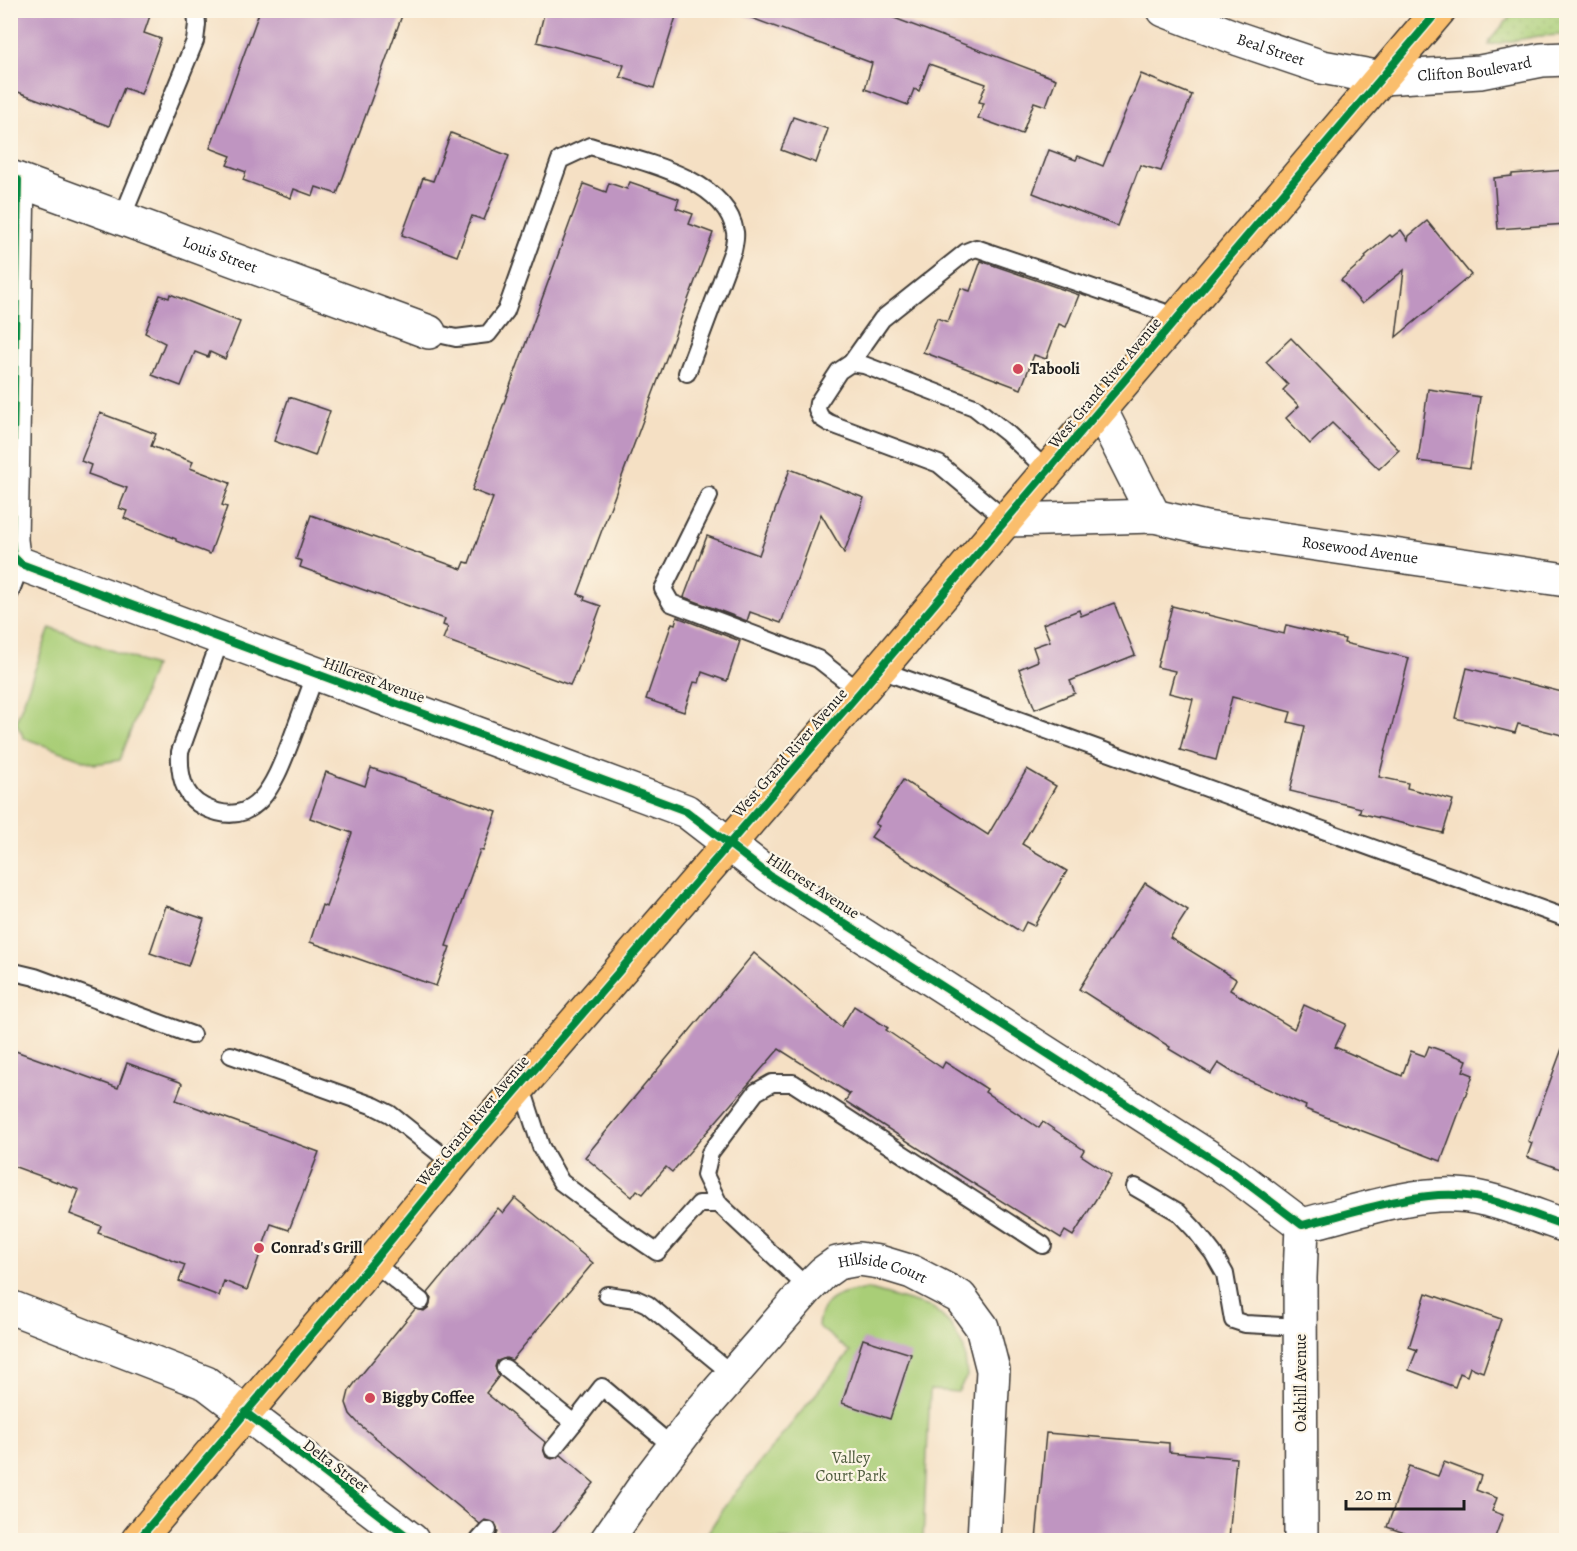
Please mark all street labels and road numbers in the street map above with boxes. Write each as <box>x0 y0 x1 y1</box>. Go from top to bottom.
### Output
street label: Beal Street <box>1234 28 1308 71</box>
street label: Clifton Boulevard <box>1417 51 1534 87</box>
street label: Louis Street <box>180 231 261 279</box>
street label: West Grand River Avenue <box>1043 313 1167 454</box>
street label: Rosewood Avenue <box>1300 531 1420 570</box>
street label: Hillcrest Avenue <box>320 651 428 709</box>
street label: West Grand River Avenue <box>727 683 852 823</box>
street label: Hillcrest Avenue <box>762 848 864 924</box>
street label: West Grand River Avenue <box>411 1051 535 1192</box>
street label: Hillside Court <box>836 1248 931 1289</box>
street label: Oakhill Avenue <box>1290 1334 1312 1432</box>
street label: Delta Street <box>298 1434 374 1498</box>

